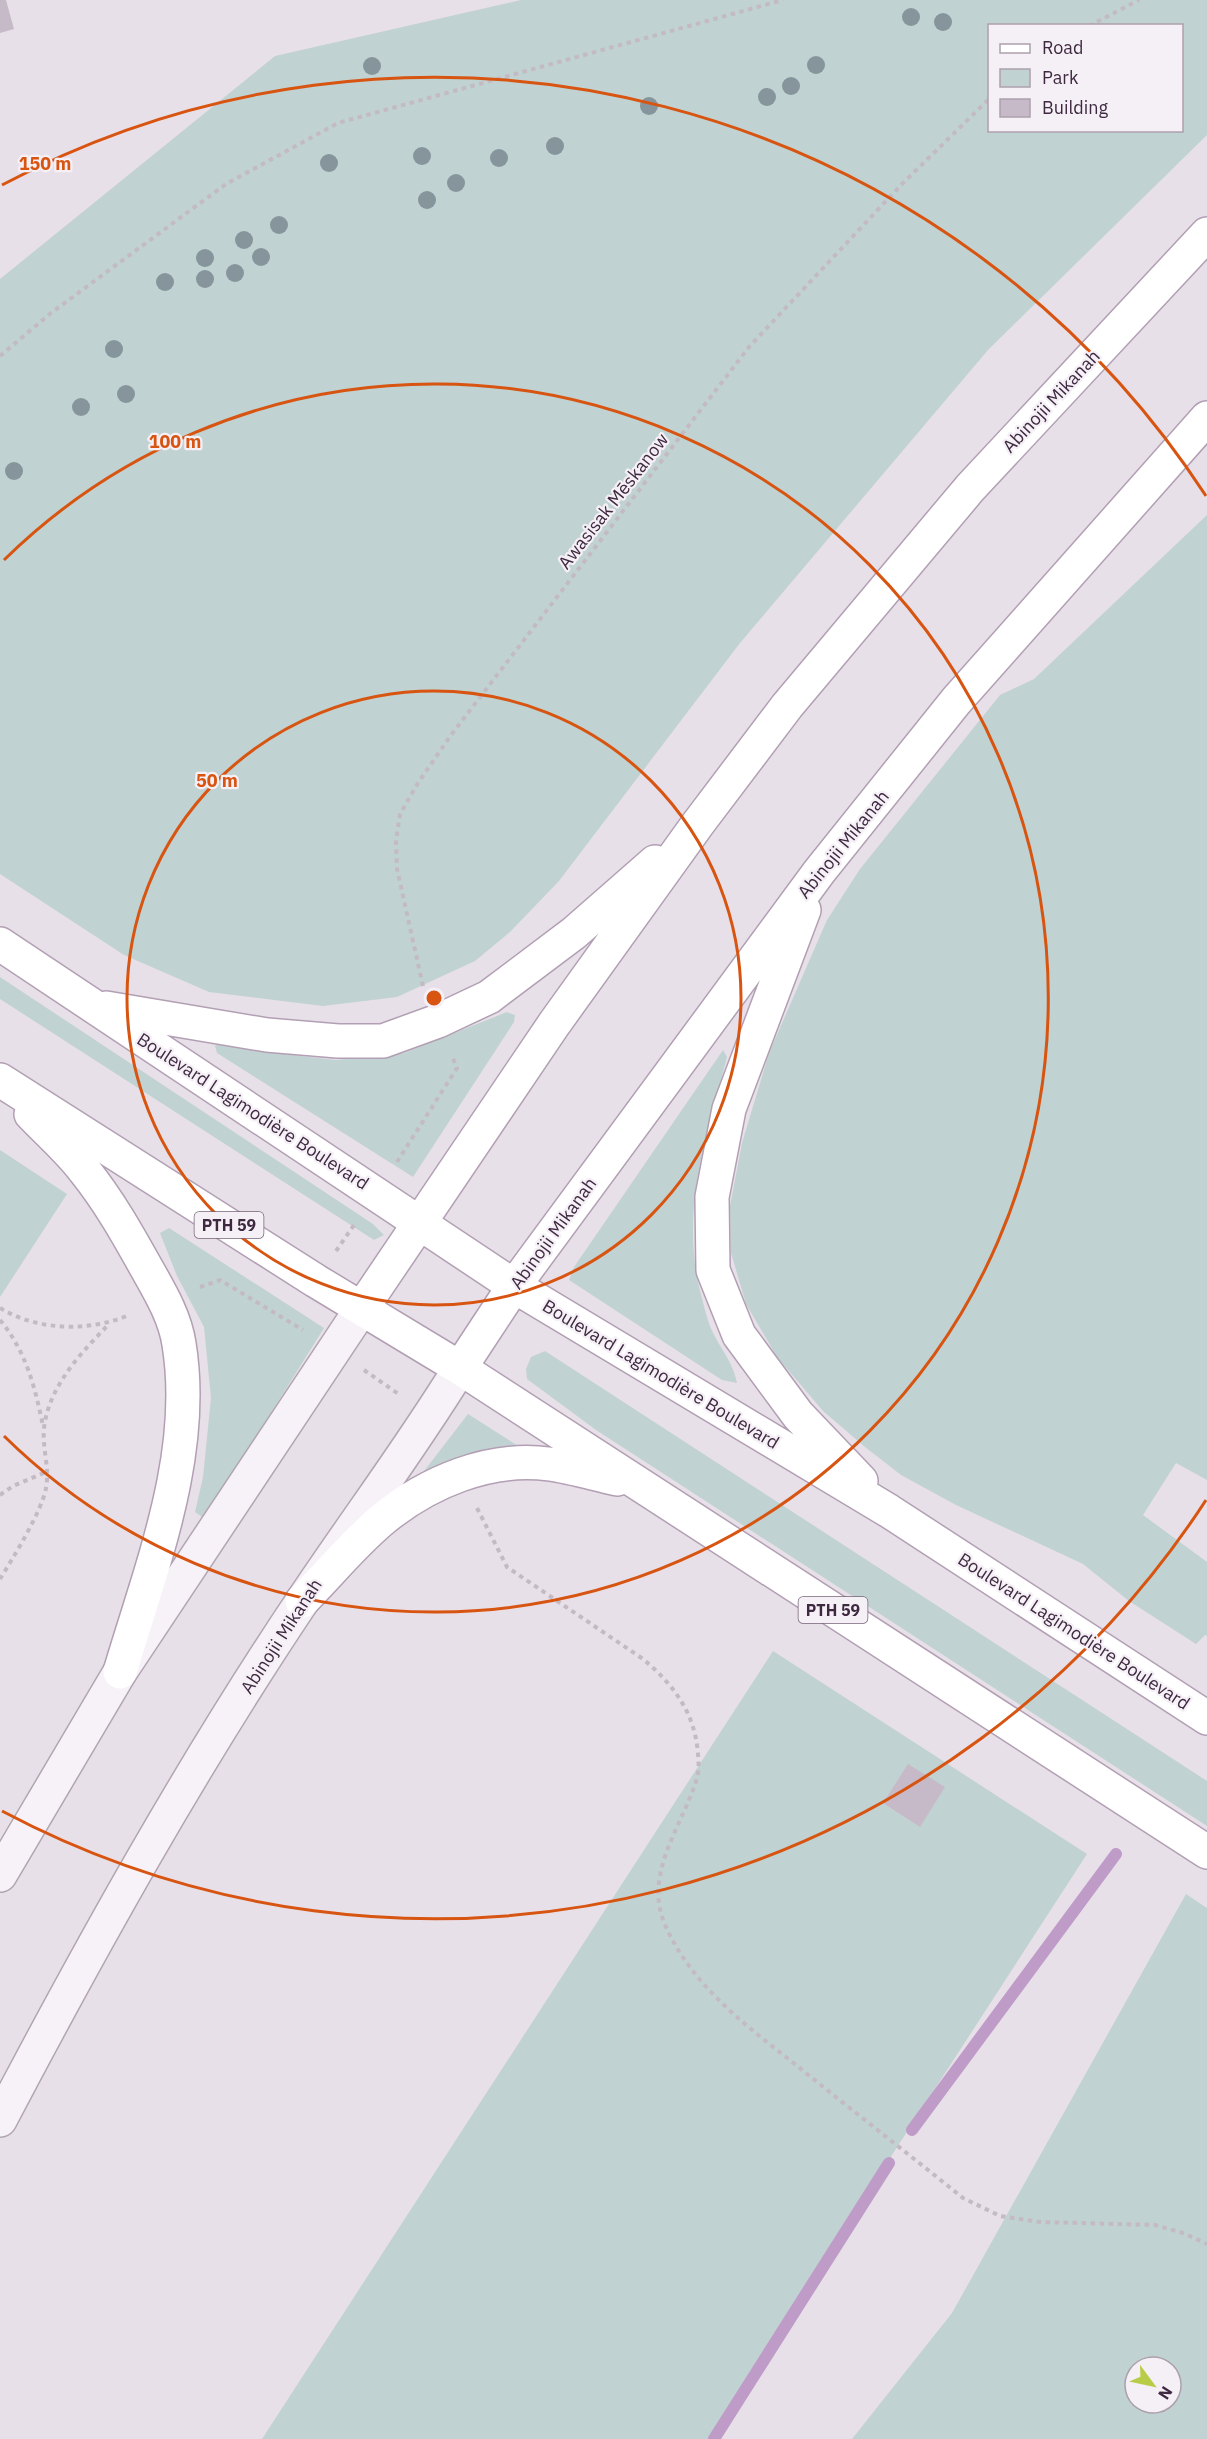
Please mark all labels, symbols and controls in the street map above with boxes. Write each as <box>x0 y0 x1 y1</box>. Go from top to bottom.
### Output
legend <box>988 24 1183 132</box>
text: Road <box>1042 36 1083 59</box>
text: Park <box>1042 66 1079 89</box>
text: Building <box>1042 96 1109 119</box>
text: 150 m <box>19 152 71 175</box>
street label: Abinojii Mikanah <box>997 345 1105 457</box>
street label: Awasisak Mēskanow <box>553 428 673 574</box>
text: 100 m <box>149 430 201 453</box>
text: 50 m <box>196 769 238 792</box>
street label: Abinojii Mikanah <box>792 785 894 903</box>
centre of rings <box>424 988 444 1008</box>
street label: Boulevard Lagimodière Boulevard <box>133 1027 373 1195</box>
street label: Abinojii Mikanah <box>505 1173 601 1293</box>
road number: PTH 59 <box>194 1212 264 1238</box>
street label: Boulevard Lagimodière Boulevard <box>539 1294 783 1454</box>
street label: Boulevard Lagimodière Boulevard <box>954 1547 1194 1715</box>
street label: Abinojii Mikanah <box>235 1574 327 1698</box>
road number: PTH 59 <box>798 1597 868 1623</box>
north arrow <box>1123 2355 1183 2415</box>
text: N <box>1154 2383 1177 2403</box>

